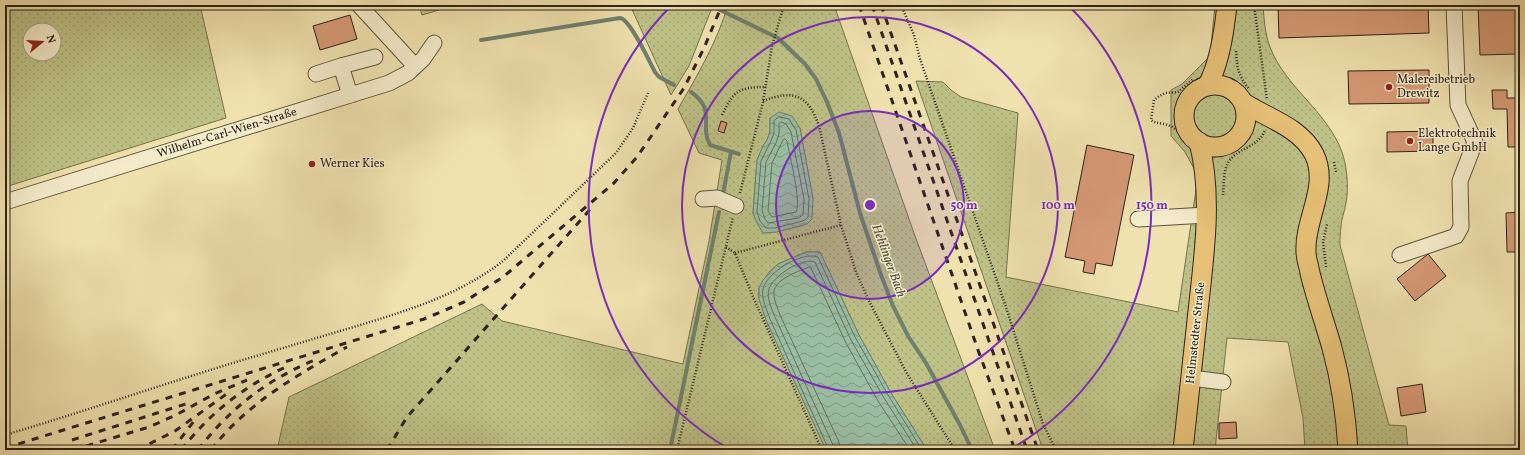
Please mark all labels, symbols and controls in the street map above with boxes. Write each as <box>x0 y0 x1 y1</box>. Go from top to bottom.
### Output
north arrow <box>22 22 62 62</box>
text: N <box>42 33 58 45</box>
place label: Malereibetrieb Drewitz <box>1397 72 1476 102</box>
marker: Malereibetrieb Drewitz <box>1384 82 1394 92</box>
street label: Wilhelm-Carl-Wien-Straße <box>155 104 299 162</box>
place label: Elektrotechnik Lange GmbH <box>1418 126 1496 156</box>
marker: Elektrotechnik Lange GmbH <box>1405 136 1415 146</box>
place label: Werner Kies <box>320 156 385 172</box>
marker: Werner Kies <box>307 159 317 169</box>
centre of rings <box>863 198 877 212</box>
text: 50 m <box>950 198 978 214</box>
text: 100 m <box>1041 198 1075 214</box>
text: 150 m <box>1136 198 1168 214</box>
water label: Hehlinger Bach <box>866 222 910 301</box>
street label: Helmstedter Straße <box>1183 281 1209 385</box>

